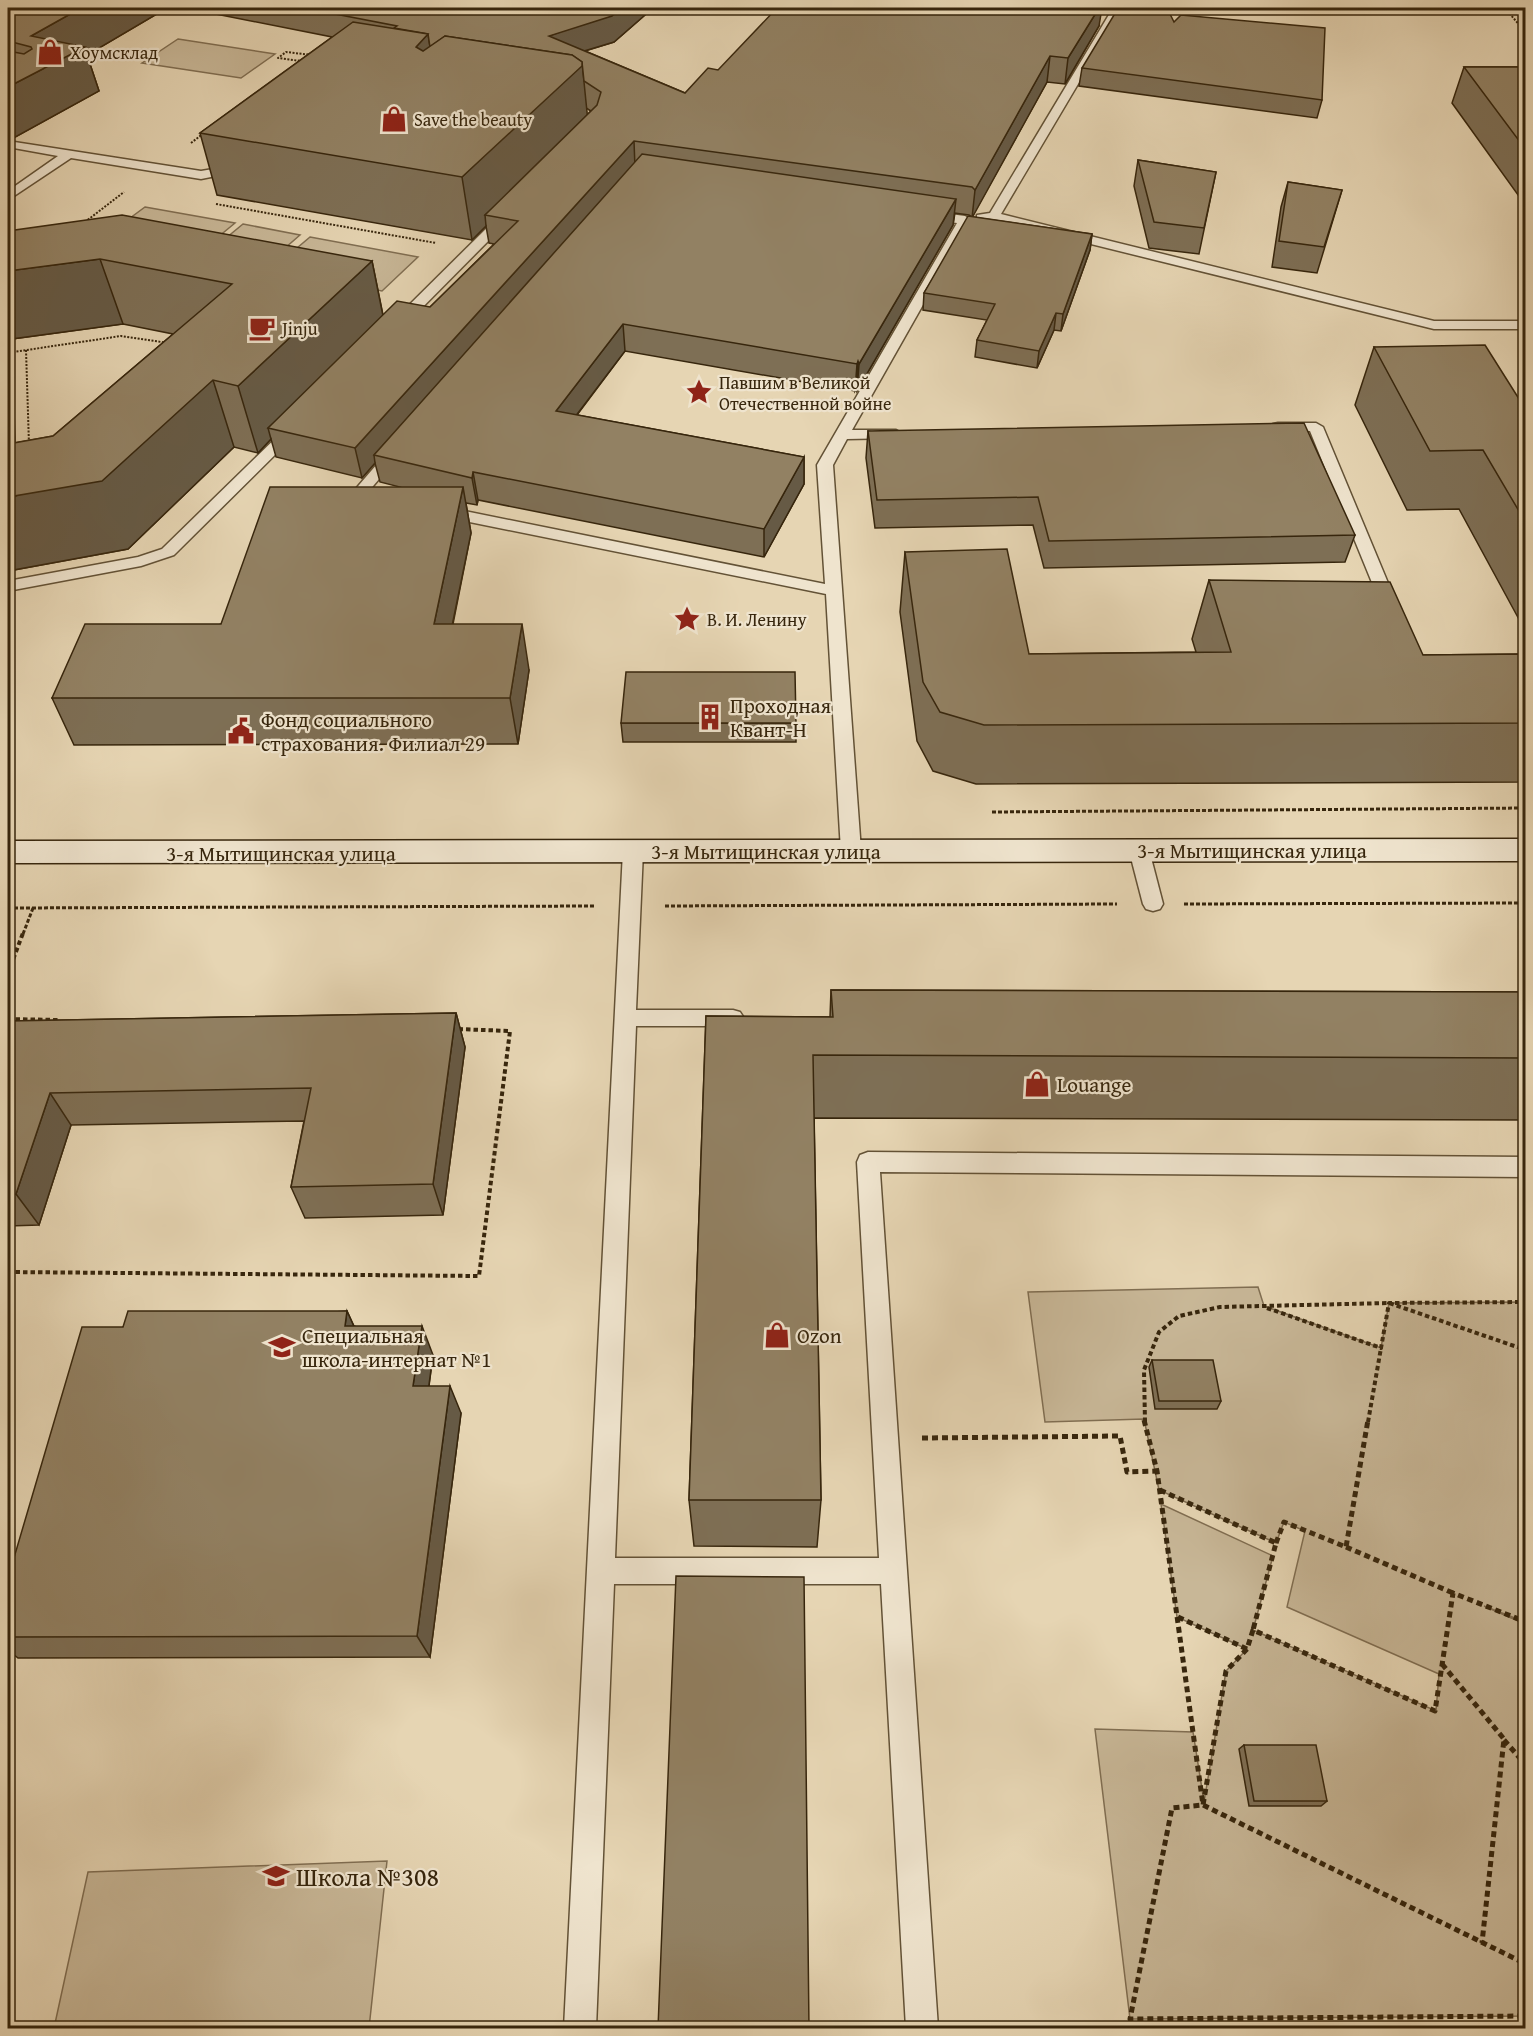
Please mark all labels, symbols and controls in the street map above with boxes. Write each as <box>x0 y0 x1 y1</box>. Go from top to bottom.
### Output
shop icon: Хоумсклад <box>35 37 65 67</box>
place label: Хоумсклад <box>70 39 158 66</box>
shop icon: Save the beauty <box>379 104 409 134</box>
place label: Save the beauty <box>414 106 532 133</box>
cafe icon: Jinju <box>247 313 277 343</box>
place label: Jinju <box>280 315 318 342</box>
place label: Павшим в Великой Отечественной войне <box>719 369 891 417</box>
place icon: Павшим в Великой Отечественной войне <box>684 377 714 407</box>
place icon: В. И. Ленину <box>672 604 702 634</box>
place label: В. И. Ленину <box>707 606 807 633</box>
place label: Проходная Квант-Н <box>730 690 832 745</box>
building icon: Проходная Квант-Н <box>695 702 725 732</box>
place label: Фонд социального страхования. Филиал 29 <box>261 704 485 759</box>
public building icon: Фонд социального страхования. Филиал 29 <box>226 716 256 746</box>
street label: 3-я Мытищинская улица <box>1137 835 1367 866</box>
street label: 3-я Мытищинская улица <box>651 836 881 867</box>
street label: 3-я Мытищинская улица <box>166 838 396 869</box>
shop icon: Louange <box>1022 1069 1052 1099</box>
place label: Louange <box>1057 1069 1131 1100</box>
place label: Специальная школа-интернат №1 <box>302 1320 491 1375</box>
shop icon: Ozon <box>762 1320 792 1350</box>
place label: Ozon <box>797 1320 842 1351</box>
school or university icon: Специальная школа-интернат №1 <box>267 1332 297 1362</box>
place label: Школа №308 <box>296 1857 439 1896</box>
school or university icon: Школа №308 <box>261 1861 291 1891</box>

